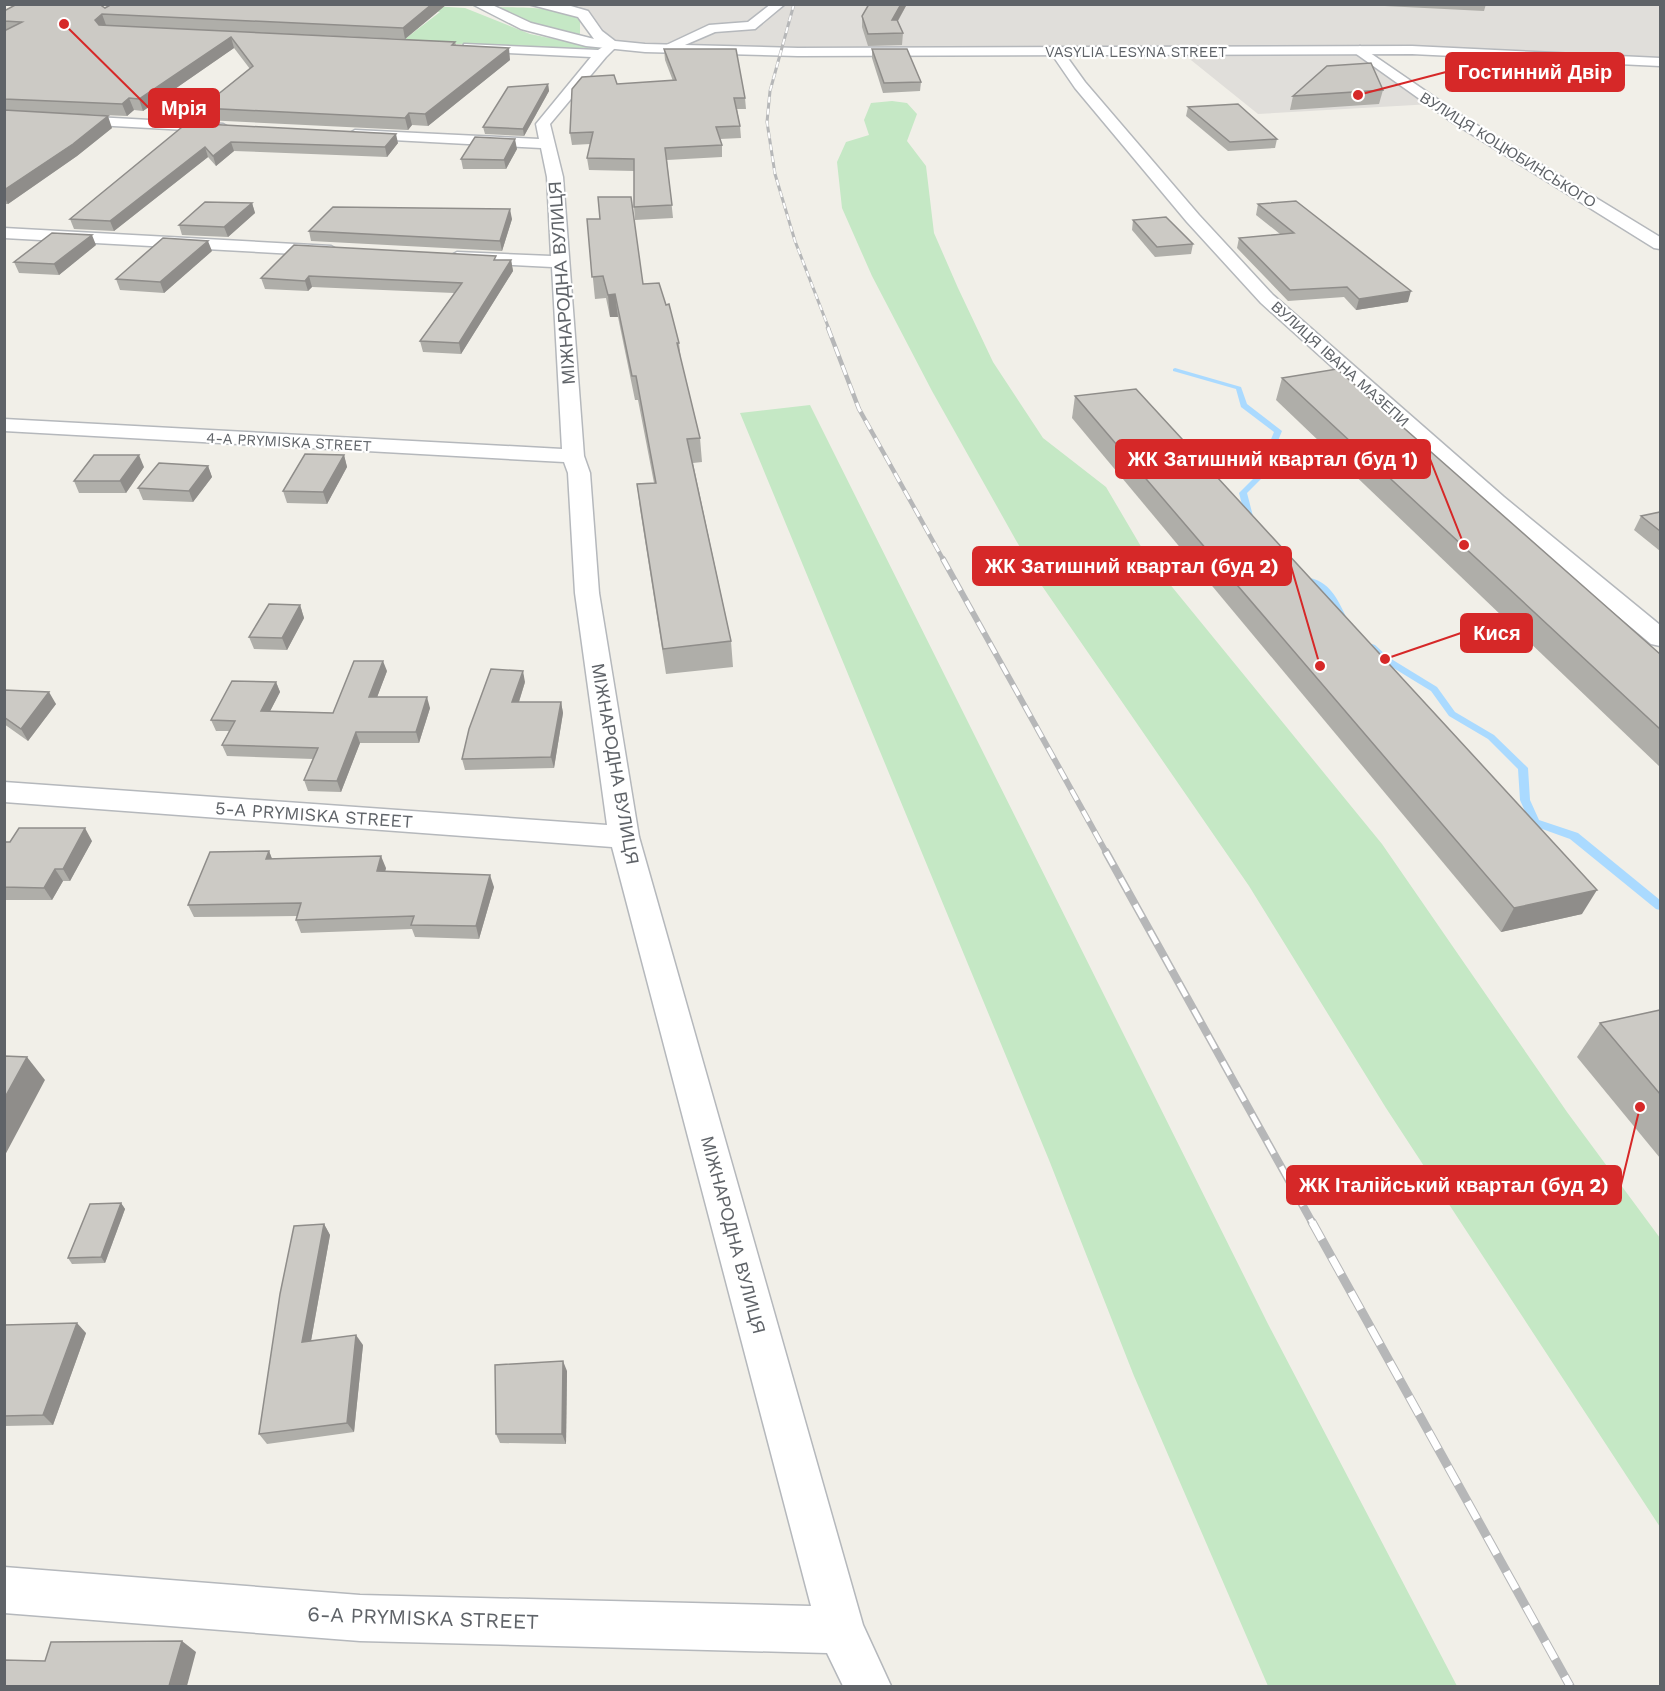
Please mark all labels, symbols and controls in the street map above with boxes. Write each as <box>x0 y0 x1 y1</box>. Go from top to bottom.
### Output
street label: VASYLIA LESYNA STREET <box>1045 43 1227 61</box>
callout: Гостинний Двір <box>1446 53 1624 91</box>
text: Гостинний Двір <box>1458 60 1612 84</box>
street label: ВУЛИЦЯ КОЦЮБИНСЬКОГО <box>1417 88 1599 212</box>
callout: Мрія <box>149 89 219 127</box>
text: Мрія <box>161 96 207 120</box>
street label: МІЖНАРОДНА ВУЛИЦЯ <box>544 181 579 385</box>
street label: ВУЛИЦЯ ІВАНА МАЗЕПИ <box>1268 297 1412 431</box>
street label: 4-A PRYMISKA STREET <box>206 429 372 455</box>
callout: ЖК Затишний квартал (буд 1) <box>1116 440 1430 478</box>
text: ЖК Затишний квартал (буд 1) <box>1127 447 1418 471</box>
callout: ЖК Затишний квартал (буд 2) <box>973 547 1291 585</box>
text: ЖК Затишний квартал (буд 2) <box>984 554 1279 578</box>
callout: Кися <box>1461 614 1532 652</box>
text: Кися <box>1473 621 1521 645</box>
street label: МІЖНАРОДНА ВУЛИЦЯ <box>587 662 644 866</box>
street label: 5-A PRYMISKA STREET <box>214 797 414 832</box>
street label: МІЖНАРОДНА ВУЛИЦЯ <box>697 1134 770 1336</box>
callout: ЖК Італійський квартал (буд 2) <box>1287 1166 1621 1204</box>
text: ЖК Італійський квартал (буд 2) <box>1298 1173 1609 1197</box>
street label: 6-A PRYMISKA STREET <box>307 1601 540 1634</box>

